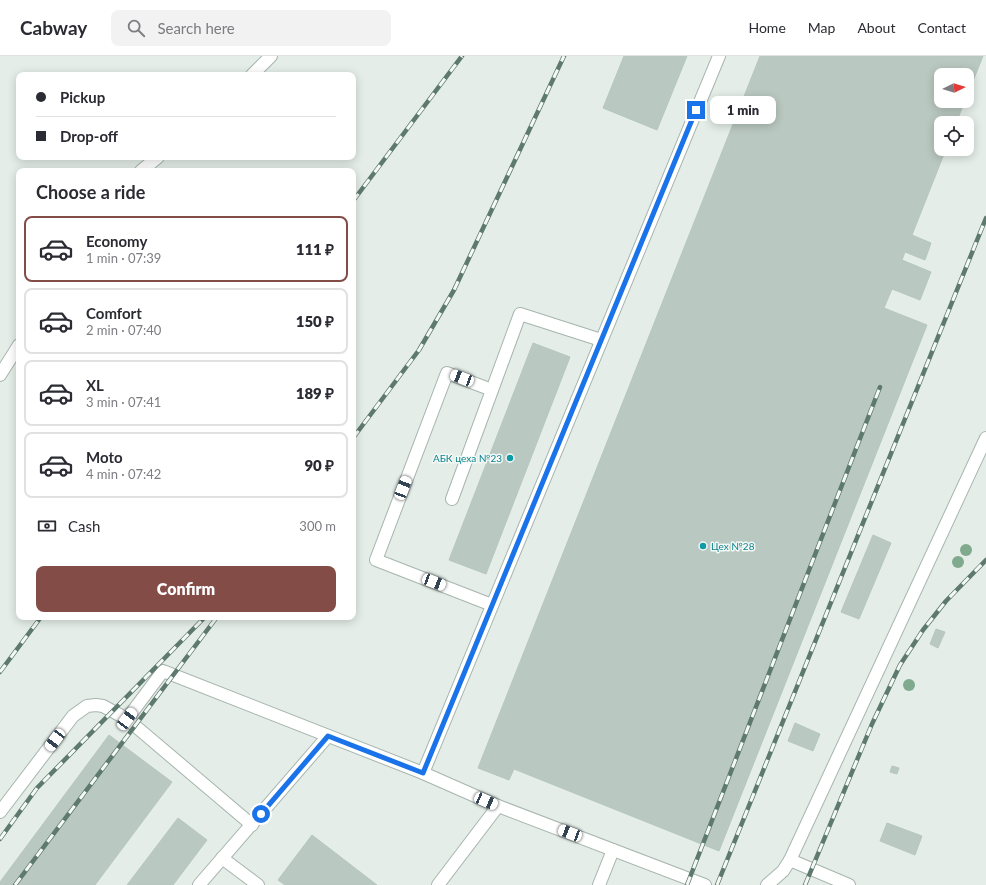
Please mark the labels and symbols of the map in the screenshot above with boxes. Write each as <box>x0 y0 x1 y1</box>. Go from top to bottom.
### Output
north arrow <box>934 68 974 108</box>
callout: 1 min <box>710 96 776 124</box>
route end <box>687 101 705 119</box>
car <box>449 368 475 388</box>
place label: АБК цеха №23 <box>433 452 502 464</box>
marker: АБК цеха №23 <box>505 453 515 463</box>
car <box>393 475 413 501</box>
place label: Цех №28 <box>711 540 755 552</box>
marker: Цех №28 <box>698 541 708 551</box>
car <box>421 572 447 592</box>
car <box>115 706 139 732</box>
car <box>43 727 67 753</box>
car <box>473 791 499 811</box>
route start <box>252 805 270 823</box>
car <box>557 823 583 843</box>

